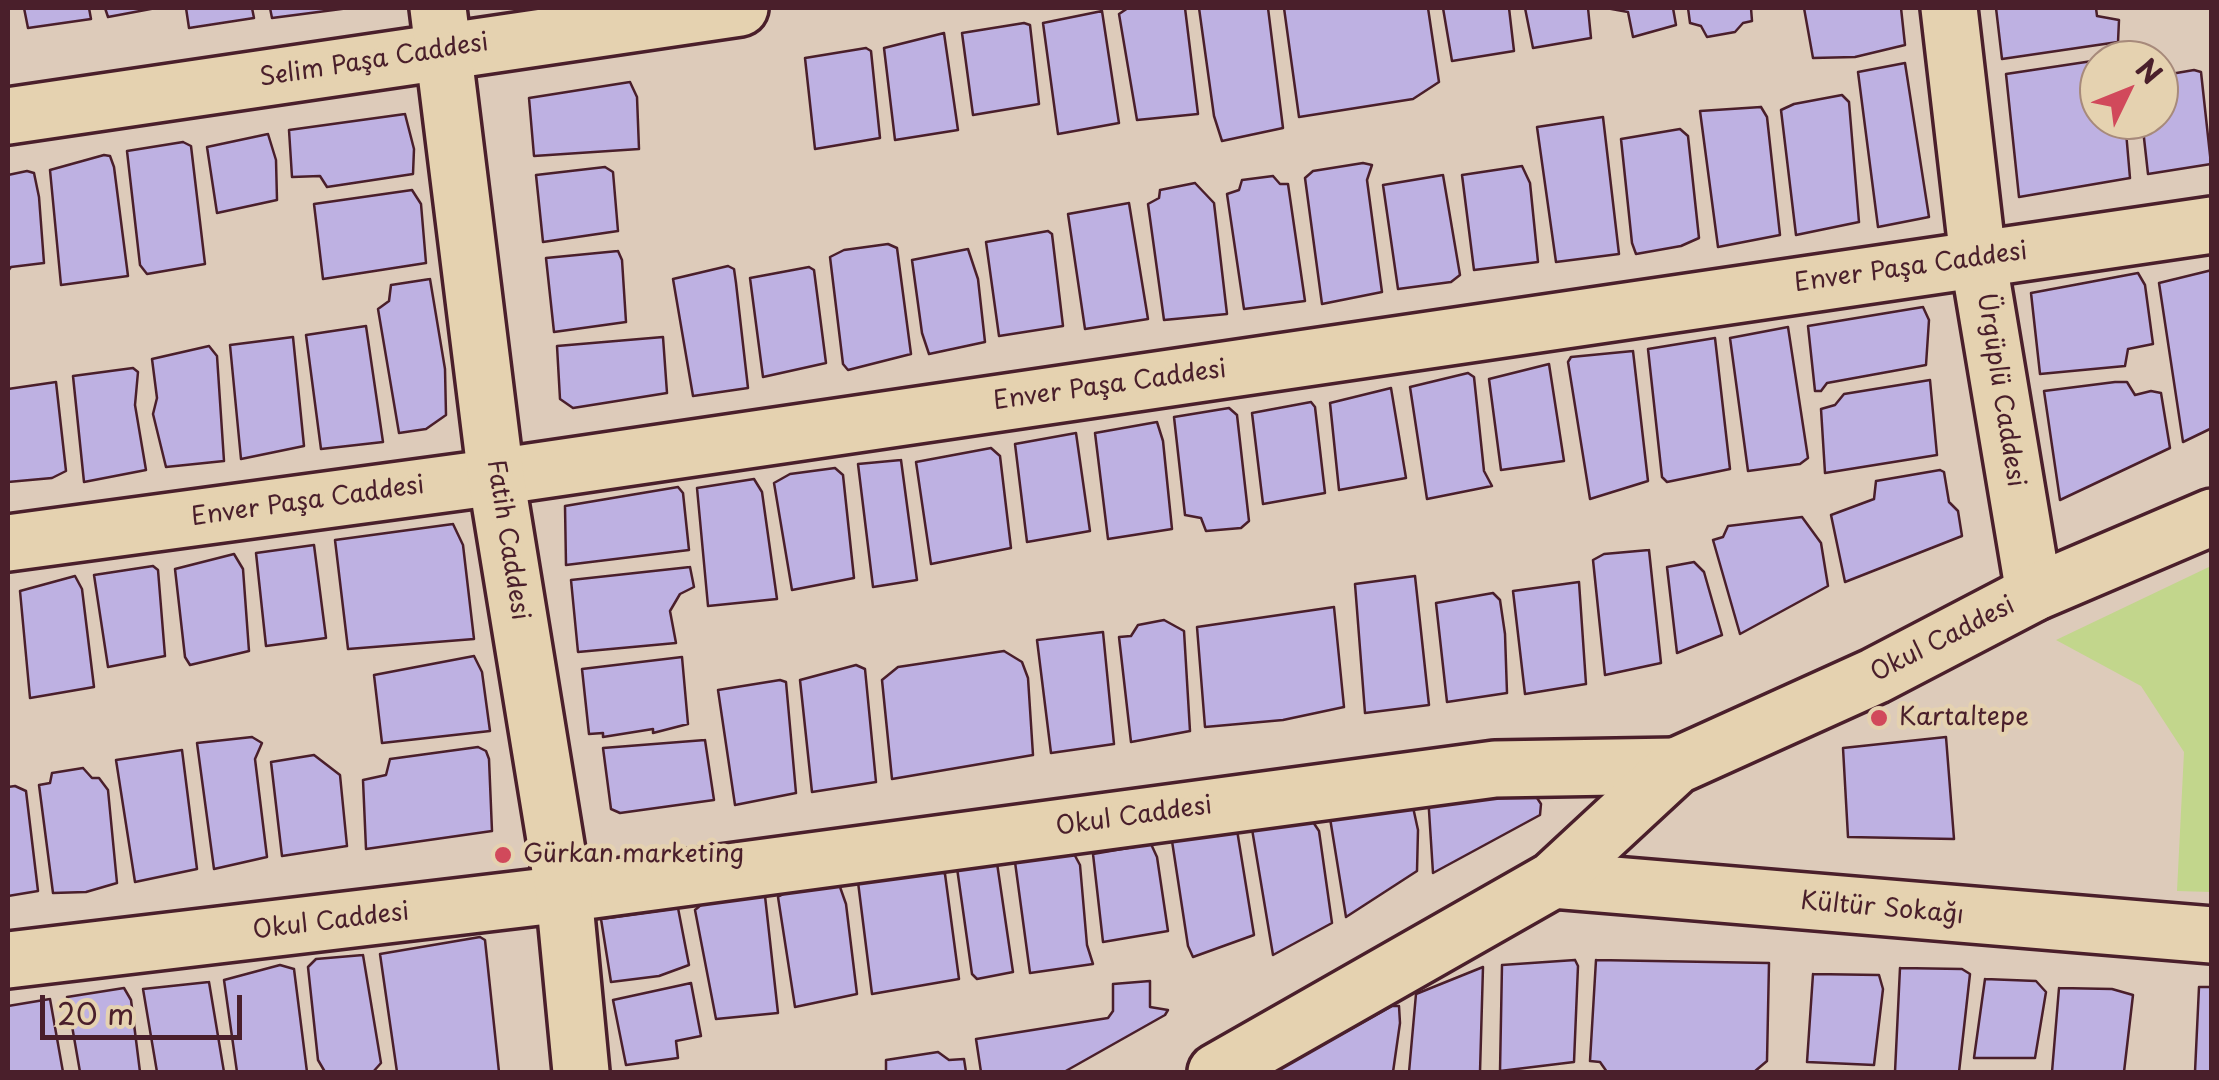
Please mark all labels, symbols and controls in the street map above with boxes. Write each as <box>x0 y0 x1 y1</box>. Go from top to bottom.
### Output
street label: Selim Paşa Caddesi <box>257 28 491 94</box>
north arrow <box>2079 40 2179 140</box>
text: N <box>2127 48 2173 93</box>
street label: Enver Paşa Caddesi <box>1793 237 2029 299</box>
street label: Ürgüplü Caddesi <box>1970 291 2030 489</box>
street label: Enver Paşa Caddesi <box>992 355 1228 417</box>
street label: Fatih Caddesi <box>480 458 534 622</box>
street label: Enver Paşa Caddesi <box>190 471 426 533</box>
street label: Okul Caddesi <box>1866 591 2020 689</box>
place label: Kartaltepe <box>1899 703 2029 733</box>
marker: Kartaltepe <box>1868 707 1890 729</box>
street label: Okul Caddesi <box>1054 791 1214 843</box>
place label: Gürkan marketing <box>523 840 744 870</box>
marker: Gürkan marketing <box>492 844 514 866</box>
street label: Kültür Sokağı <box>1799 887 1965 931</box>
street label: Okul Caddesi <box>251 898 411 946</box>
scale bar <box>45 975 248 1037</box>
text: 20 m <box>57 990 134 1035</box>

